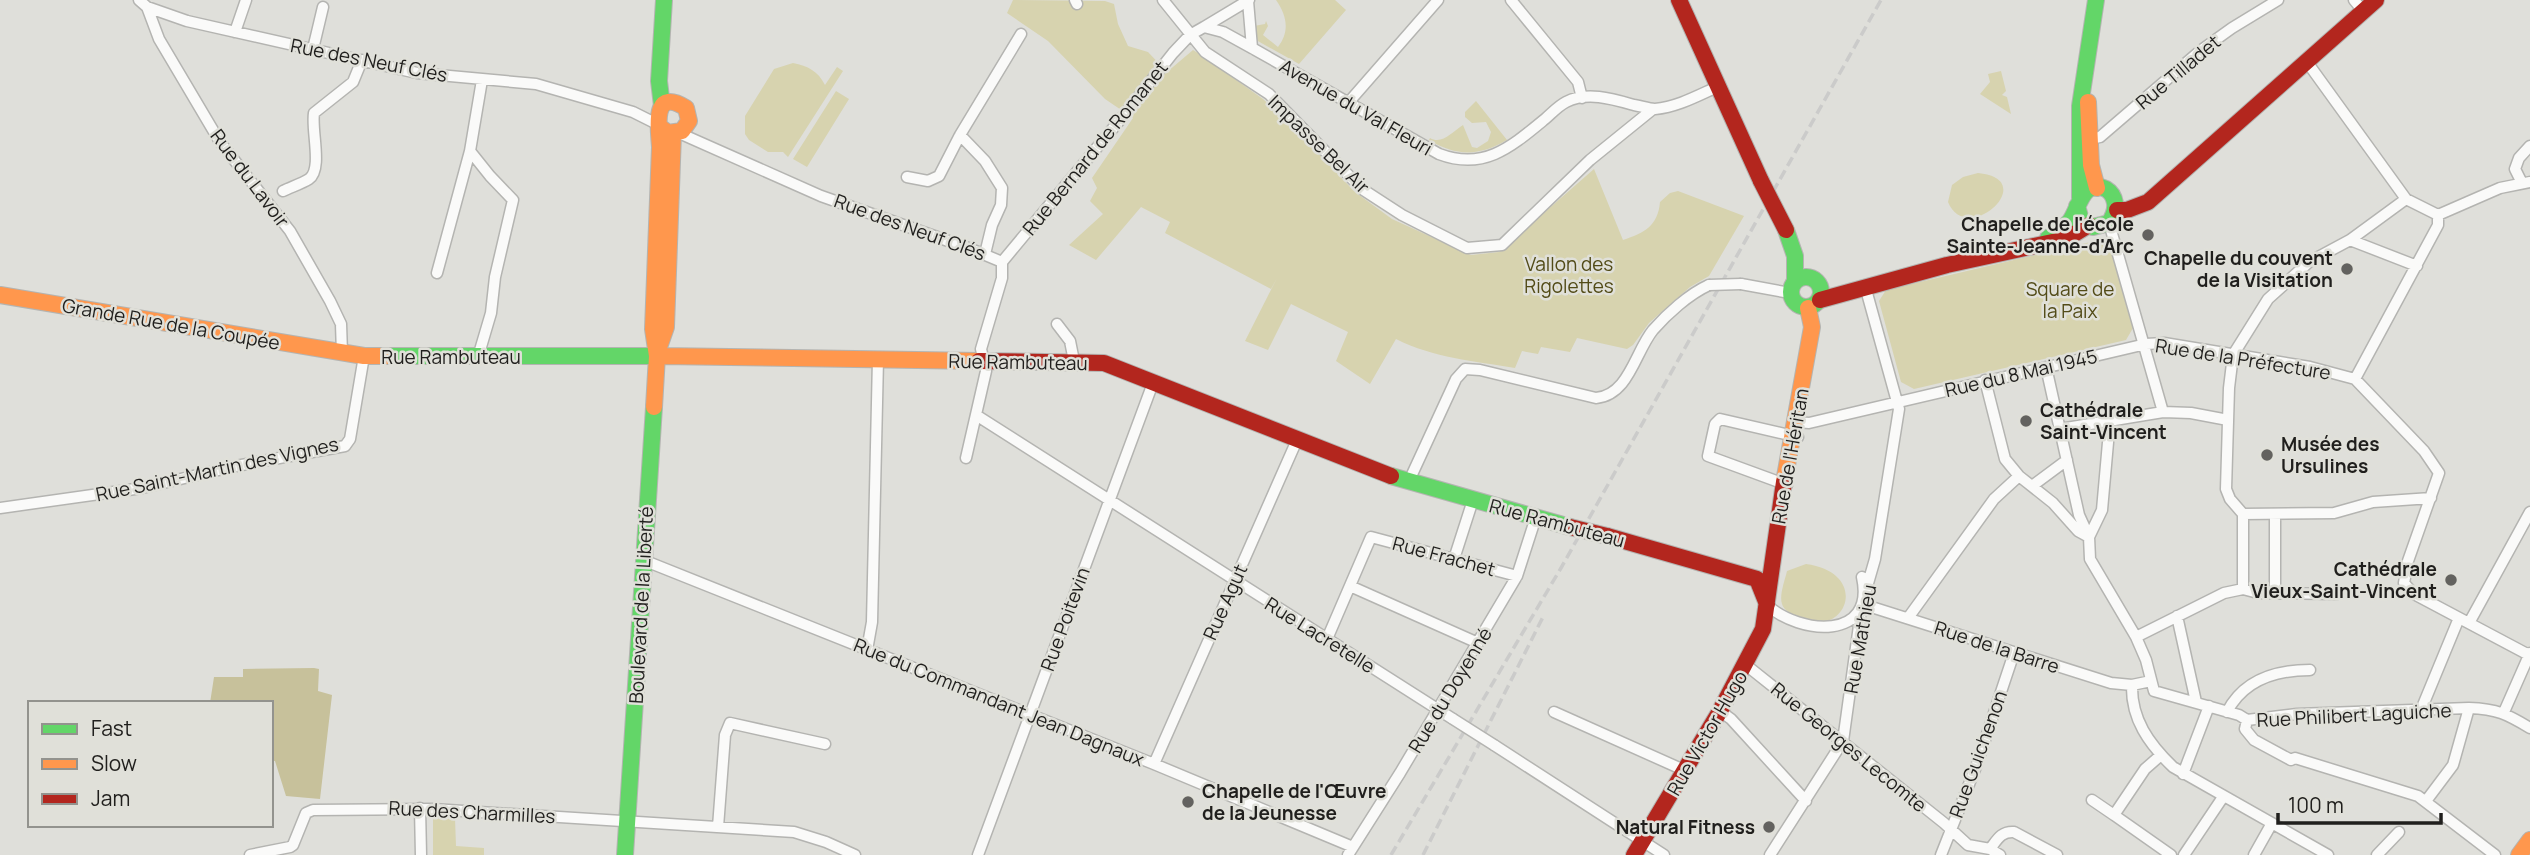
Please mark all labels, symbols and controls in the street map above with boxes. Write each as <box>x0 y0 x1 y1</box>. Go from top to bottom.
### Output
street label: Rue Tilladet <box>2130 29 2226 115</box>
street label: Rue des Neuf Clés <box>288 32 450 88</box>
street label: Avenue du Val Fleuri <box>1275 53 1437 161</box>
street label: Rue Bernard de Romanet <box>1017 55 1173 241</box>
street label: Impasse Bel Air <box>1263 89 1375 199</box>
street label: Rue du Lavoir <box>205 124 295 232</box>
street label: Rue des Neuf Clés <box>831 188 989 266</box>
place label: Chapelle de l'école Sainte-Jeanne-d'Arc <box>1947 211 2134 259</box>
marker: Chapelle de l'école Sainte-Jeanne-d'Arc <box>2140 227 2156 243</box>
place label: Chapelle du couvent de la Visitation <box>2144 245 2333 293</box>
park label: Vallon des Rigolettes <box>1524 251 1614 299</box>
marker: Chapelle du couvent de la Visitation <box>2339 261 2355 277</box>
park label: Square de la Paix <box>2026 276 2114 324</box>
street label: Grande Rue de la Coupée <box>60 292 282 356</box>
street label: Rue de la Préfecture <box>2153 332 2333 386</box>
street label: Rue du 8 Mai 1945 <box>1942 343 2100 403</box>
street label: Rue Rambuteau <box>381 344 521 370</box>
street label: Rue Rambuteau <box>948 348 1088 376</box>
street label: Rue de l'Héritan <box>1765 386 1815 526</box>
place label: Cathédrale Saint-Vincent <box>2040 397 2167 445</box>
marker: Cathédrale Saint-Vincent <box>2018 413 2034 429</box>
street label: Rue Saint-Martin des Vignes <box>93 431 341 507</box>
place label: Musée des Ursulines <box>2281 431 2380 479</box>
marker: Musée des Ursulines <box>2259 447 2275 463</box>
street label: Rue Rambuteau <box>1486 492 1628 554</box>
street label: Boulevard de la Liberté <box>623 506 659 704</box>
street label: Rue Frachet <box>1390 530 1498 582</box>
place label: Cathédrale Vieux-Saint-Vincent <box>2251 556 2437 604</box>
street label: Rue Agut <box>1197 560 1253 644</box>
street label: Rue Poitevin <box>1034 564 1096 674</box>
marker: Cathédrale Vieux-Saint-Vincent <box>2443 572 2459 588</box>
street label: Rue Mathieu <box>1838 582 1882 696</box>
street label: Rue Lacretelle <box>1260 591 1380 679</box>
street label: Rue de la Barre <box>1931 615 2063 679</box>
street label: Rue du Doyenné <box>1402 622 1498 758</box>
street label: Rue du Commandant Jean Dagnaux <box>850 632 1148 772</box>
street label: Rue Victor Hugo <box>1661 666 1753 800</box>
street label: Rue Georges Lecomte <box>1766 676 1932 818</box>
street label: Rue Guichenon <box>1943 687 2013 821</box>
street label: Rue Philibert Laguiche <box>2256 697 2452 733</box>
legend <box>28 701 273 827</box>
text: Fast <box>91 714 132 742</box>
text: Slow <box>91 749 137 777</box>
place label: Chapelle de l'Œuvre de la Jeunesse <box>1202 778 1387 826</box>
scale bar <box>2278 782 2441 826</box>
text: Jam <box>91 784 130 812</box>
text: 100 m <box>2288 791 2344 819</box>
marker: Chapelle de l'Œuvre de la Jeunesse <box>1180 794 1196 810</box>
street label: Rue des Charmilles <box>388 795 556 829</box>
place label: Natural Fitness <box>1616 814 1755 840</box>
marker: Natural Fitness <box>1761 819 1777 835</box>

